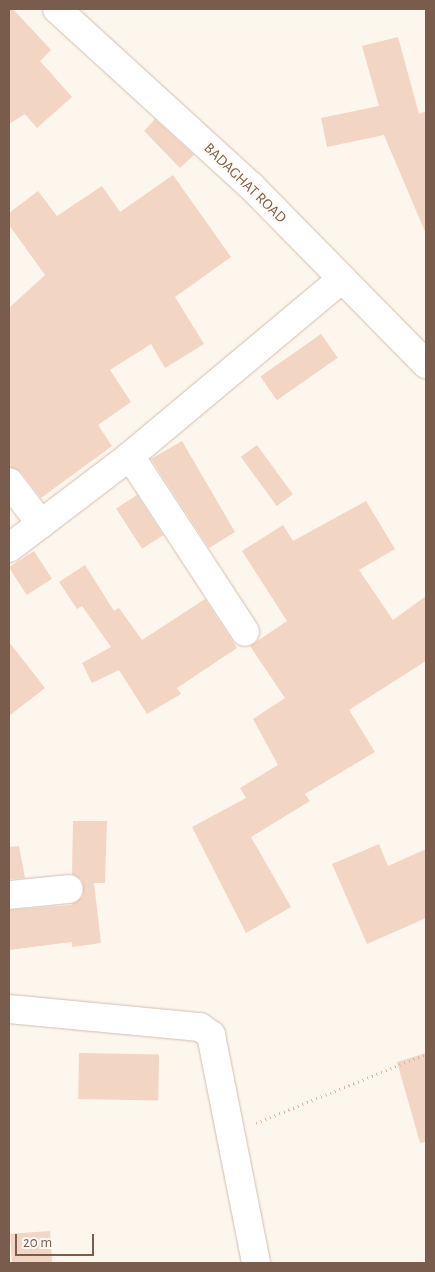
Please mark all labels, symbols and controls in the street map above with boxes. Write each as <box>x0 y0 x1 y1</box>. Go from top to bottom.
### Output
street label: BADAGHAT ROAD <box>200 139 290 227</box>
scale bar <box>18 1224 96 1256</box>
text: 20 m <box>23 1235 52 1250</box>

